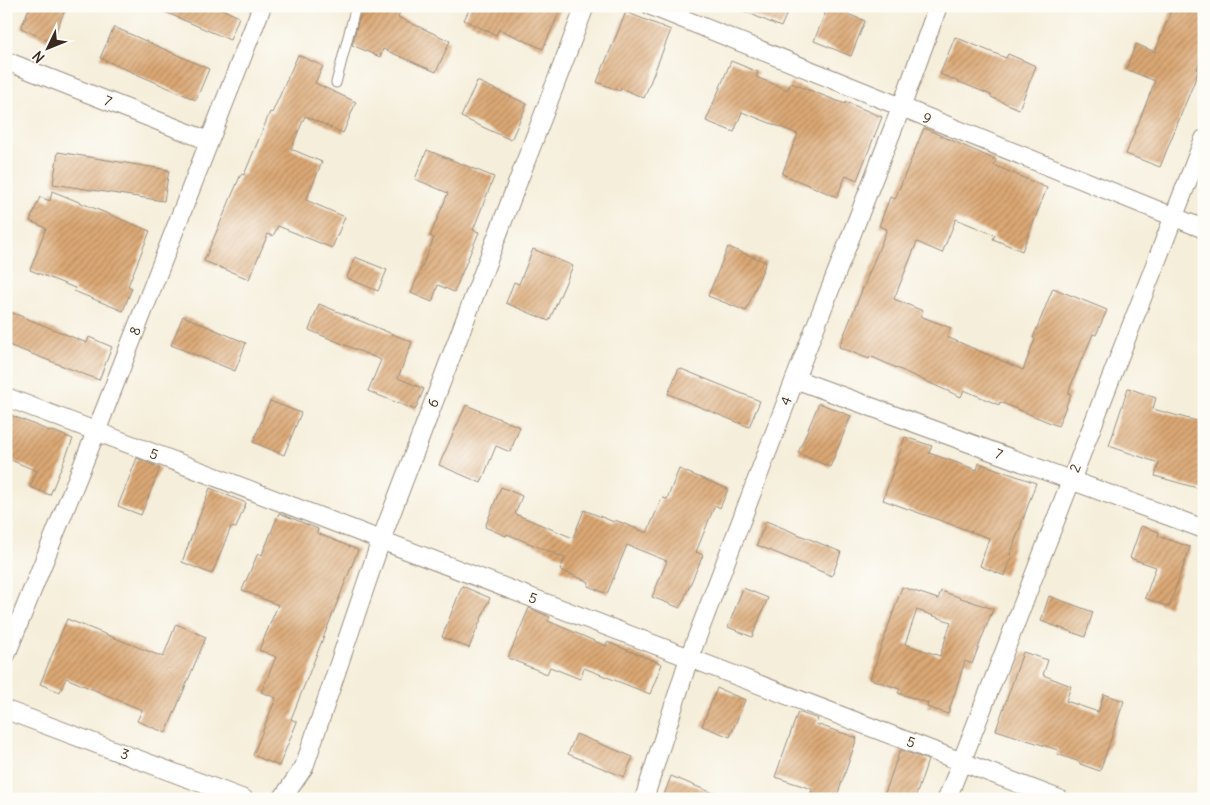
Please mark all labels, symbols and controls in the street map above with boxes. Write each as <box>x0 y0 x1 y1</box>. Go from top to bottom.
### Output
north arrow <box>22 22 72 72</box>
text: N <box>29 47 48 67</box>
street label: 7 <box>101 91 115 111</box>
street label: 9 <box>920 108 934 128</box>
street label: 8 <box>125 324 145 338</box>
street label: 4 <box>776 394 796 408</box>
street label: 6 <box>423 396 443 410</box>
street label: 5 <box>147 444 161 464</box>
street label: 7 <box>993 444 1005 464</box>
street label: 2 <box>1065 461 1085 475</box>
street label: 5 <box>526 588 540 608</box>
street label: 5 <box>904 732 918 752</box>
street label: 3 <box>118 744 132 764</box>

